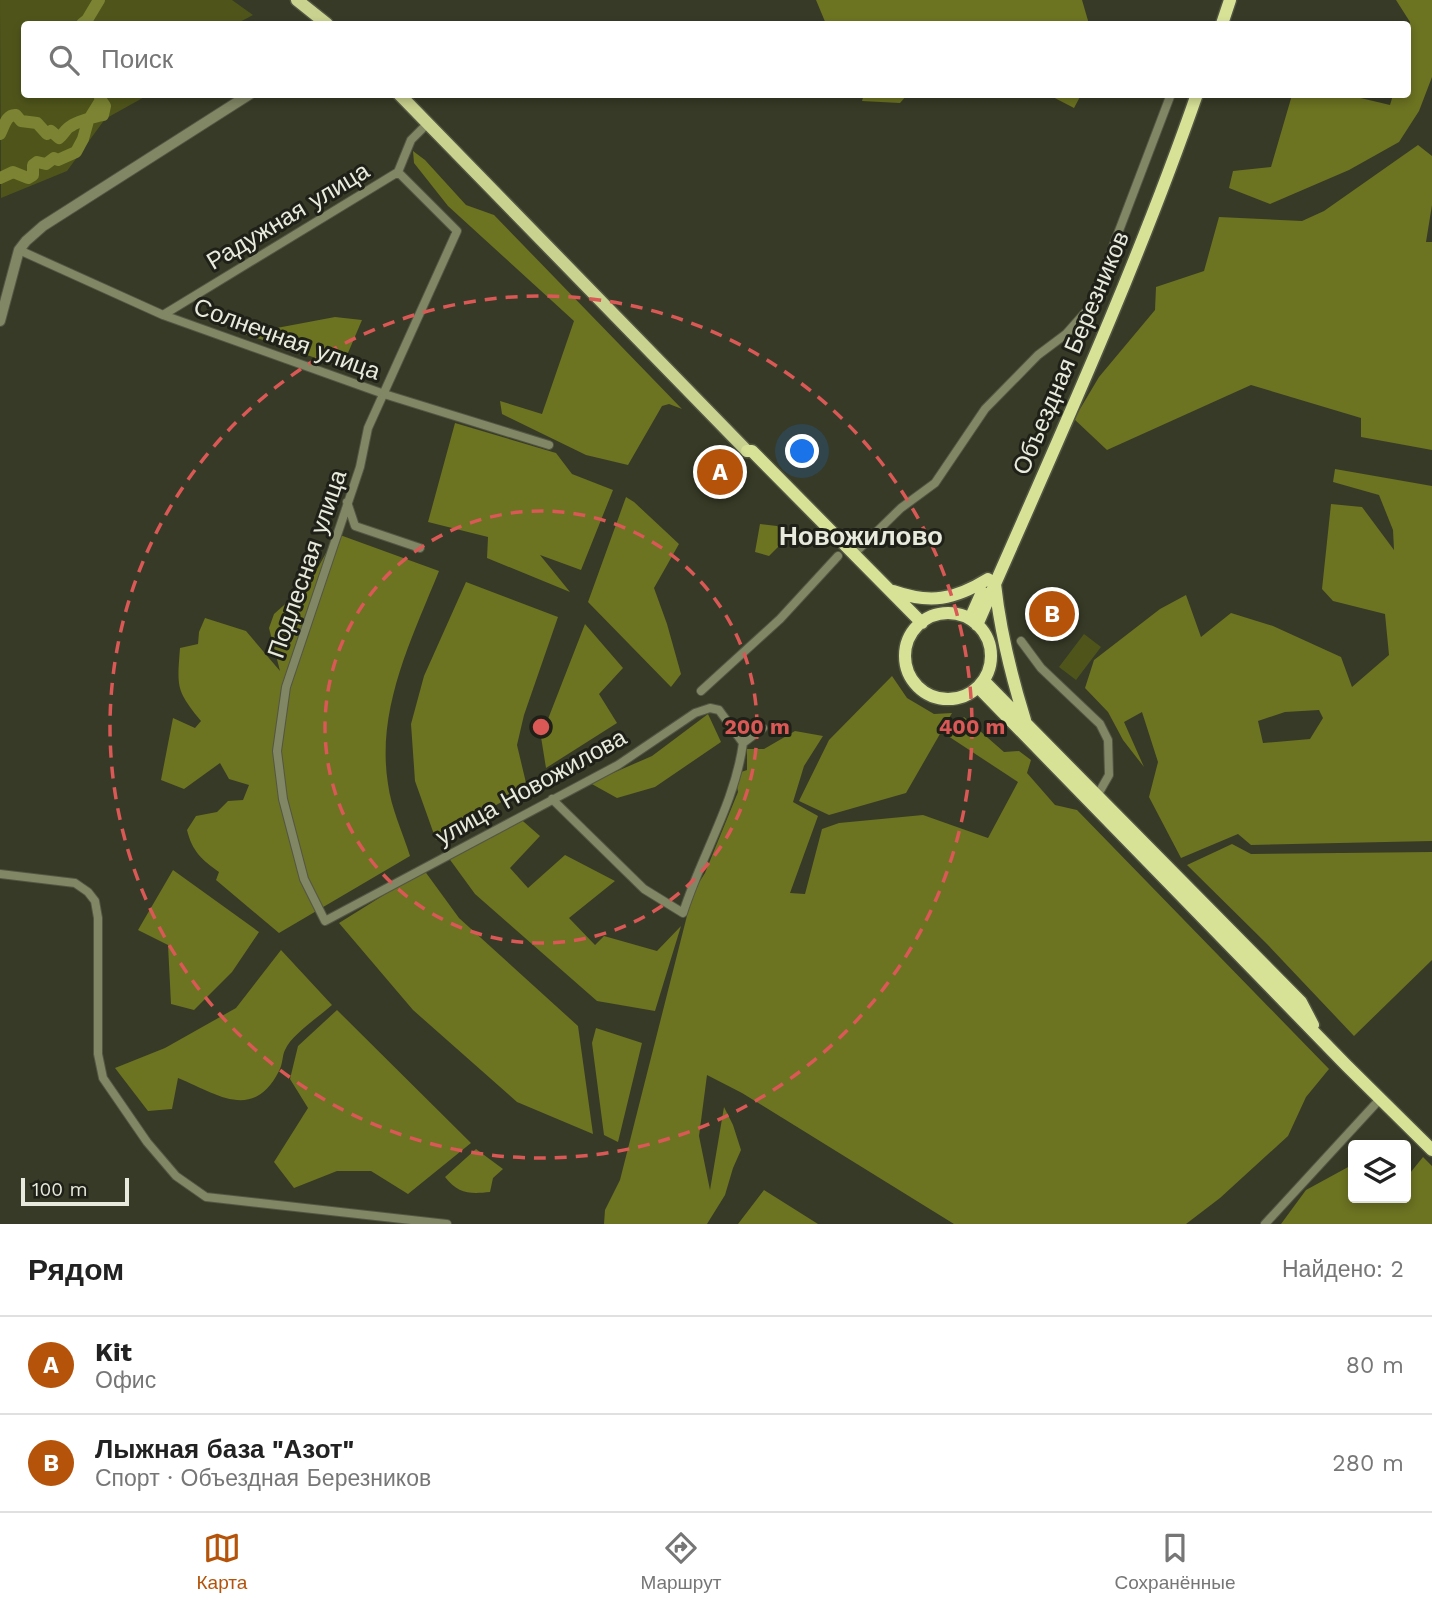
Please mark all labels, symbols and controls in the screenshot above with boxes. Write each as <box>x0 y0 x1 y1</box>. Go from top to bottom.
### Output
search box <box>21 21 1411 98</box>
icon: search <box>45 41 83 79</box>
text: Поиск <box>101 44 173 74</box>
street label: Радужная улица <box>202 156 375 276</box>
street label: Объездная Березников <box>1007 227 1135 479</box>
street label: Солнечная улица <box>190 292 385 386</box>
your location <box>785 434 819 468</box>
pin: A <box>697 446 743 498</box>
street label: Подлесная улица <box>262 466 353 662</box>
district label: Новожилово <box>779 521 943 551</box>
pin: B <box>1029 588 1075 640</box>
text: 200 m <box>724 714 790 739</box>
text: 400 m <box>939 714 1005 739</box>
centre of rings <box>529 715 553 739</box>
street label: улица Новожилова <box>431 723 632 851</box>
map controls <box>1348 1140 1411 1203</box>
button: layers <box>1348 1140 1411 1203</box>
scale bar <box>21 1175 130 1207</box>
text: 100 m <box>32 1178 88 1201</box>
text: Рядом <box>28 1252 124 1287</box>
text: Найдено: 2 <box>1282 1256 1404 1283</box>
text: Kit <box>95 1337 132 1367</box>
text: A <box>43 1352 59 1379</box>
text: 80 m <box>1346 1352 1404 1379</box>
text: Офис <box>95 1367 156 1394</box>
text: Лыжная база "Азот" <box>95 1434 354 1464</box>
text: B <box>43 1450 59 1477</box>
text: 280 m <box>1332 1450 1404 1477</box>
text: Спорт · Объездная Березников <box>95 1465 431 1492</box>
tab: Карта <box>197 1529 247 1594</box>
tab: Маршрут <box>640 1529 721 1594</box>
tab: Сохранённые <box>1114 1529 1235 1594</box>

